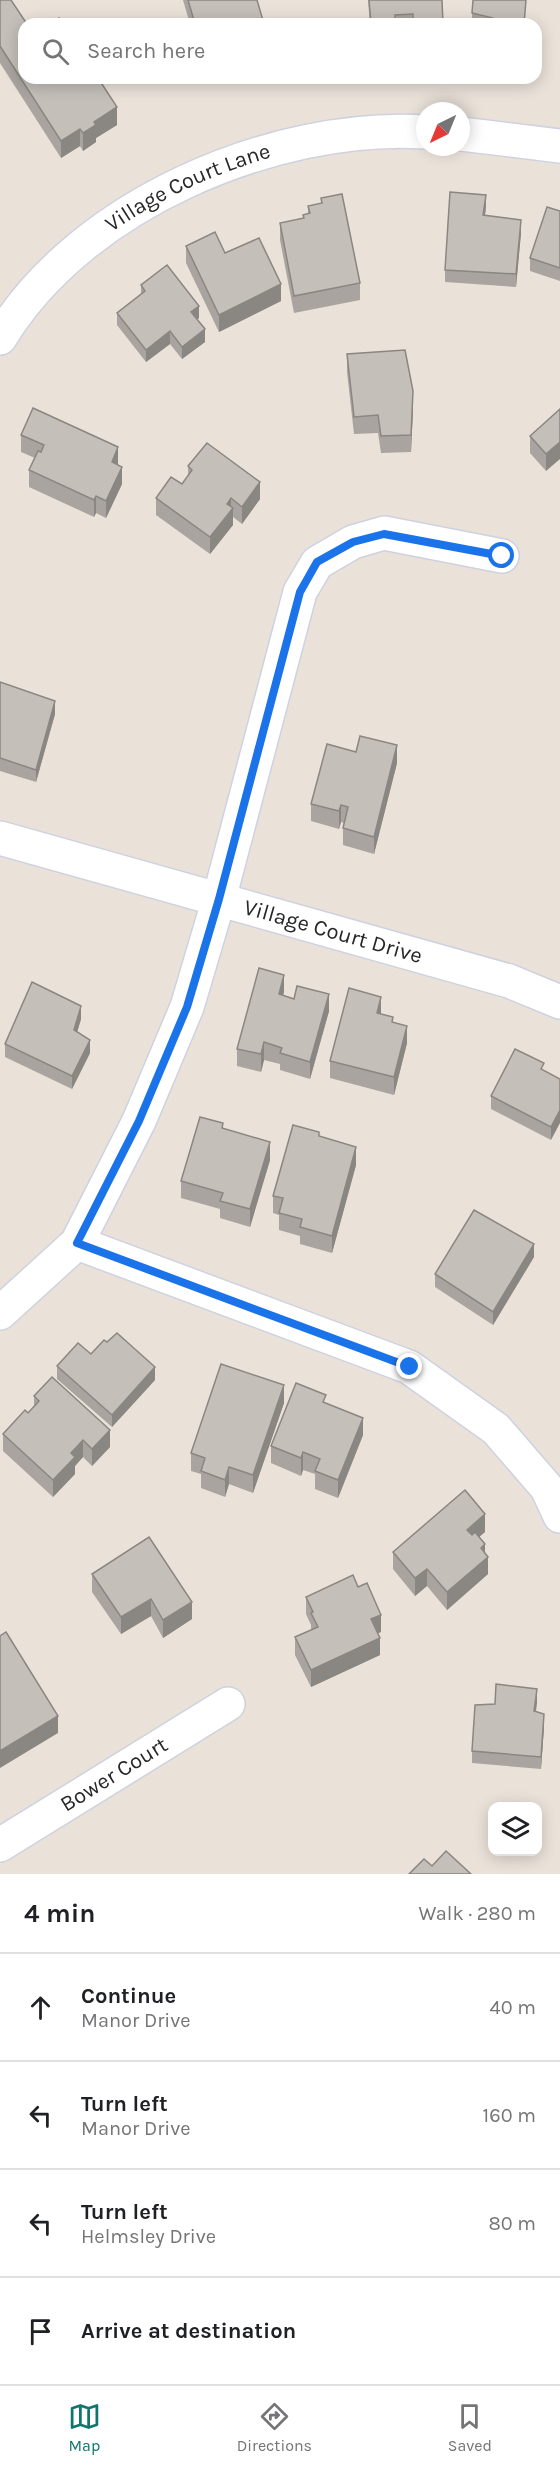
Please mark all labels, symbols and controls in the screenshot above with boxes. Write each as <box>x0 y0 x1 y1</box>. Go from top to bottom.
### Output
search box <box>18 18 542 84</box>
icon: search <box>39 35 72 68</box>
text: Search here <box>87 38 205 64</box>
north arrow <box>416 102 470 156</box>
street label: Village Court Lane <box>100 138 273 237</box>
route start <box>488 542 514 568</box>
street label: Village Court Drive <box>241 894 425 969</box>
route end <box>396 1353 422 1379</box>
street label: Bower Court <box>56 1732 172 1817</box>
map controls <box>488 1802 542 1856</box>
button: layers <box>488 1802 542 1856</box>
text: 4 min <box>24 1898 95 1929</box>
text: Walk · 280 m <box>419 1902 536 1925</box>
text: Continue <box>81 1983 176 2009</box>
icon: ahead <box>24 1991 57 2024</box>
text: 40 m <box>490 1996 536 2019</box>
text: Manor Drive <box>81 2009 191 2032</box>
text: Turn left <box>81 2091 168 2117</box>
icon: left <box>24 2099 57 2132</box>
text: 160 m <box>483 2104 536 2127</box>
text: Manor Drive <box>81 2117 191 2140</box>
text: Turn left <box>81 2199 168 2225</box>
icon: left <box>24 2207 57 2240</box>
text: 80 m <box>488 2212 536 2235</box>
text: Helmsley Drive <box>81 2225 216 2248</box>
icon: arrive <box>24 2315 57 2348</box>
text: Arrive at destination <box>81 2318 296 2344</box>
tab: Map <box>68 2400 101 2455</box>
tab: Directions <box>237 2400 312 2455</box>
tab: Saved <box>448 2400 492 2455</box>

